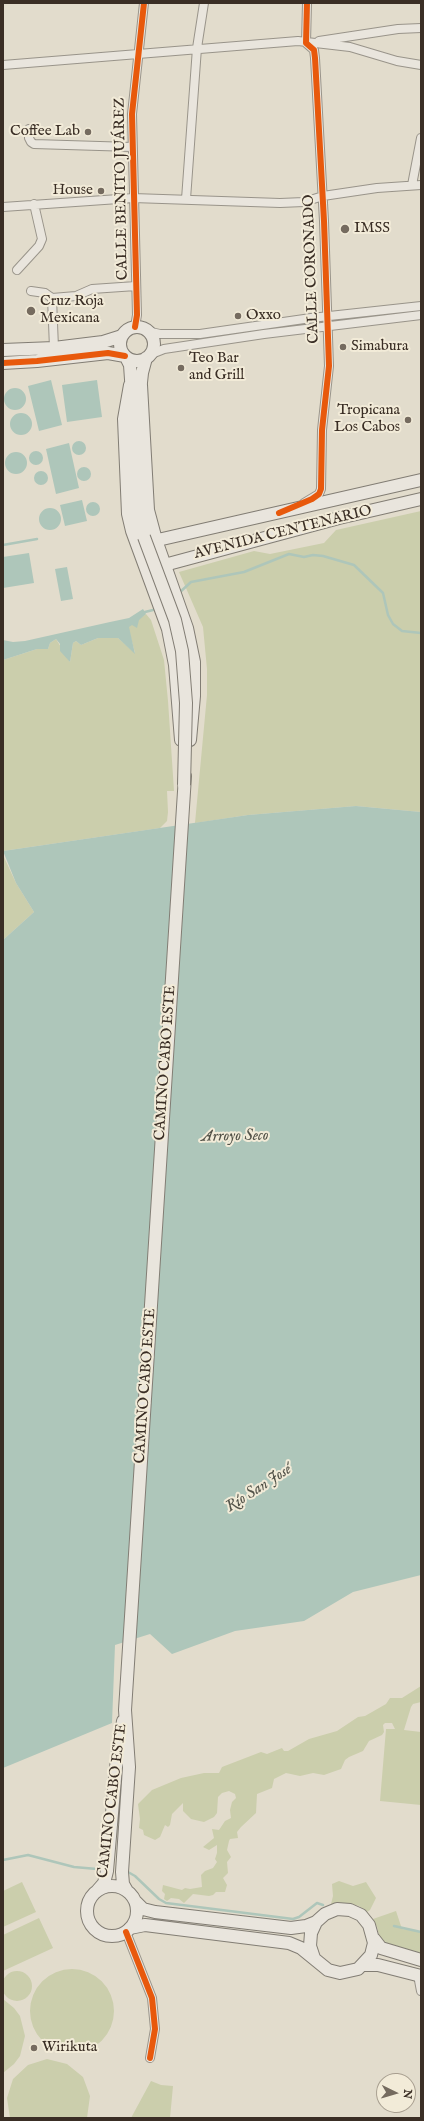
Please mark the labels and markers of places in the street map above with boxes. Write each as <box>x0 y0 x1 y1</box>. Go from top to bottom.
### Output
place label: Coffee Lab <box>10 123 80 141</box>
marker: Coffee Lab <box>83 127 93 137</box>
place label: House <box>52 182 93 200</box>
marker: House <box>96 186 106 196</box>
place label: IMSS <box>354 220 390 238</box>
marker: IMSS <box>339 223 351 235</box>
place label: Cruz Roja Mexicana <box>40 293 104 328</box>
marker: Cruz Roja Mexicana <box>25 305 37 317</box>
place label: Oxxo <box>246 307 281 325</box>
marker: Oxxo <box>233 311 243 321</box>
place label: Simabura <box>351 338 408 356</box>
marker: Simabura <box>338 342 348 352</box>
place label: Teo Bar and Grill <box>189 350 244 385</box>
marker: Teo Bar and Grill <box>176 363 186 373</box>
place label: Tropicana Los Cabos <box>334 402 400 437</box>
marker: Tropicana Los Cabos <box>403 415 413 425</box>
place label: Wirikuta <box>42 2039 97 2057</box>
marker: Wirikuta <box>29 2043 39 2053</box>

